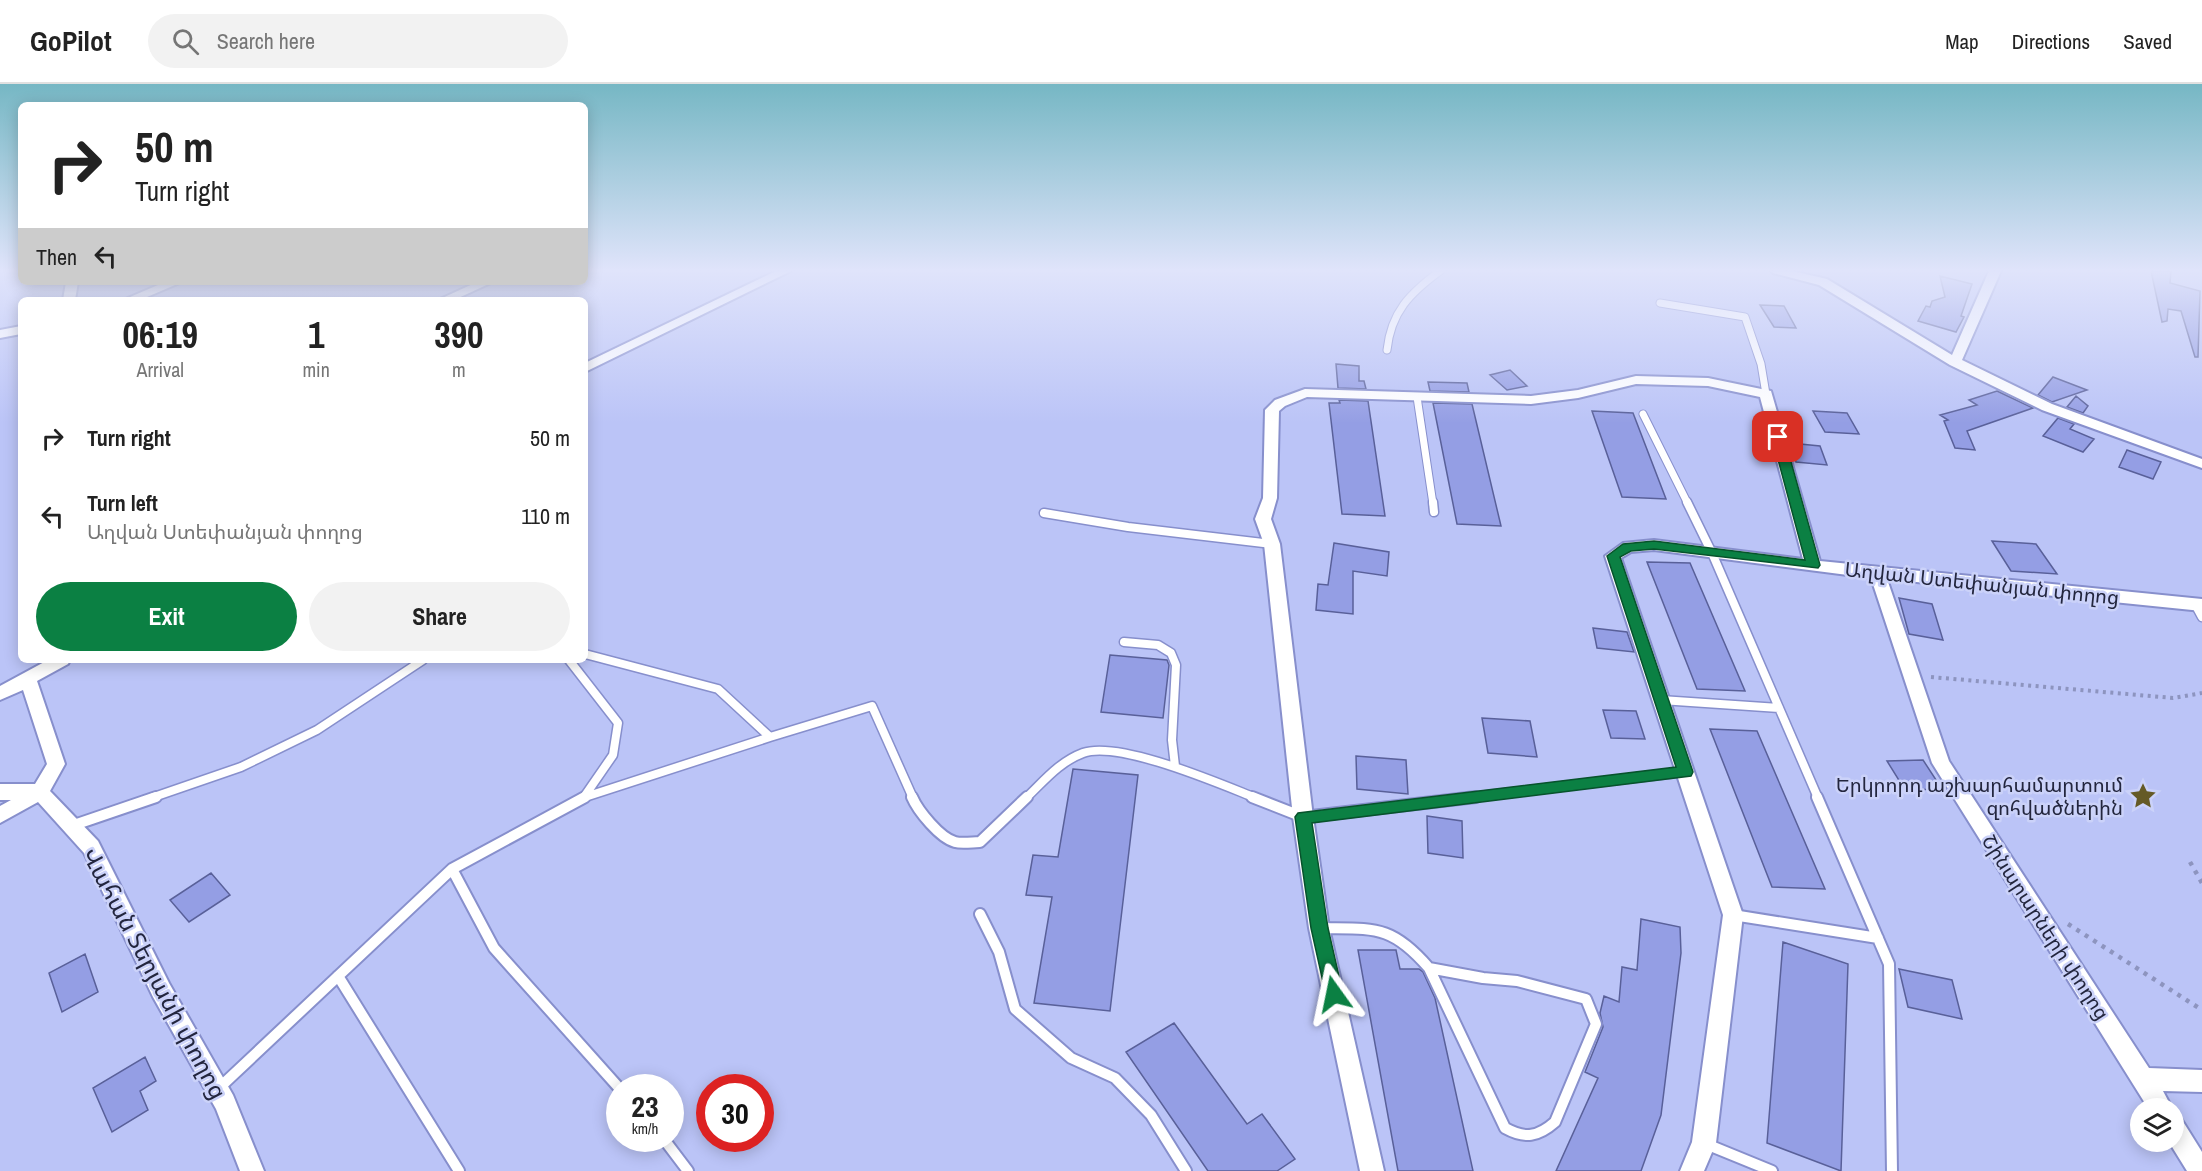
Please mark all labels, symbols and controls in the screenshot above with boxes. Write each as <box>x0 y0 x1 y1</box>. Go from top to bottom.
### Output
search box <box>148 14 568 68</box>
text: GoPilot <box>30 22 112 60</box>
icon: search <box>169 25 202 58</box>
text: Search here <box>217 26 315 56</box>
text: Map <box>1945 27 1979 56</box>
text: Directions <box>2012 27 2090 56</box>
text: Saved <box>2123 27 2172 56</box>
text: 50 m <box>135 119 214 175</box>
icon: right <box>36 126 114 204</box>
text: Turn right <box>135 173 229 209</box>
icon: left <box>89 240 122 273</box>
text: Then <box>36 242 77 272</box>
text: 06:19 <box>122 311 198 359</box>
text: 1 <box>308 311 324 359</box>
text: 390 <box>434 311 484 359</box>
text: Arrival <box>137 356 184 383</box>
text: min <box>302 356 330 383</box>
text: m <box>452 356 466 383</box>
pin <box>1752 411 1803 462</box>
icon: arrive <box>1761 420 1794 453</box>
icon: right <box>36 422 69 455</box>
text: Turn right <box>87 423 171 453</box>
text: 50 m <box>530 423 570 453</box>
text: Turn left <box>87 488 158 518</box>
icon: left <box>36 500 69 533</box>
text: 110 m <box>521 501 570 531</box>
text: Աղվան Ստեփանյան փողոց <box>87 518 363 545</box>
street label: Աղվան Ստեփանյան փողոց <box>1843 555 2121 611</box>
button: Exit <box>36 582 297 651</box>
button: Share <box>309 582 570 651</box>
place label: Երկրորդ աշխարհամարտում զոհվածներին <box>1836 771 2123 821</box>
place icon: Երկրորդ աշխարհամարտում զոհվածներին <box>2128 781 2158 811</box>
street label: Շինարարների փողոց <box>1976 829 2116 1025</box>
street label: Վահան Տերյանի փողոց <box>75 842 235 1104</box>
position arrow <box>1302 962 1366 1026</box>
speed limit sign: 30 <box>696 1074 774 1152</box>
text: 23 <box>631 1086 659 1126</box>
map controls <box>2130 1098 2184 1152</box>
button: layers <box>2130 1098 2184 1152</box>
text: km/h <box>632 1118 658 1139</box>

